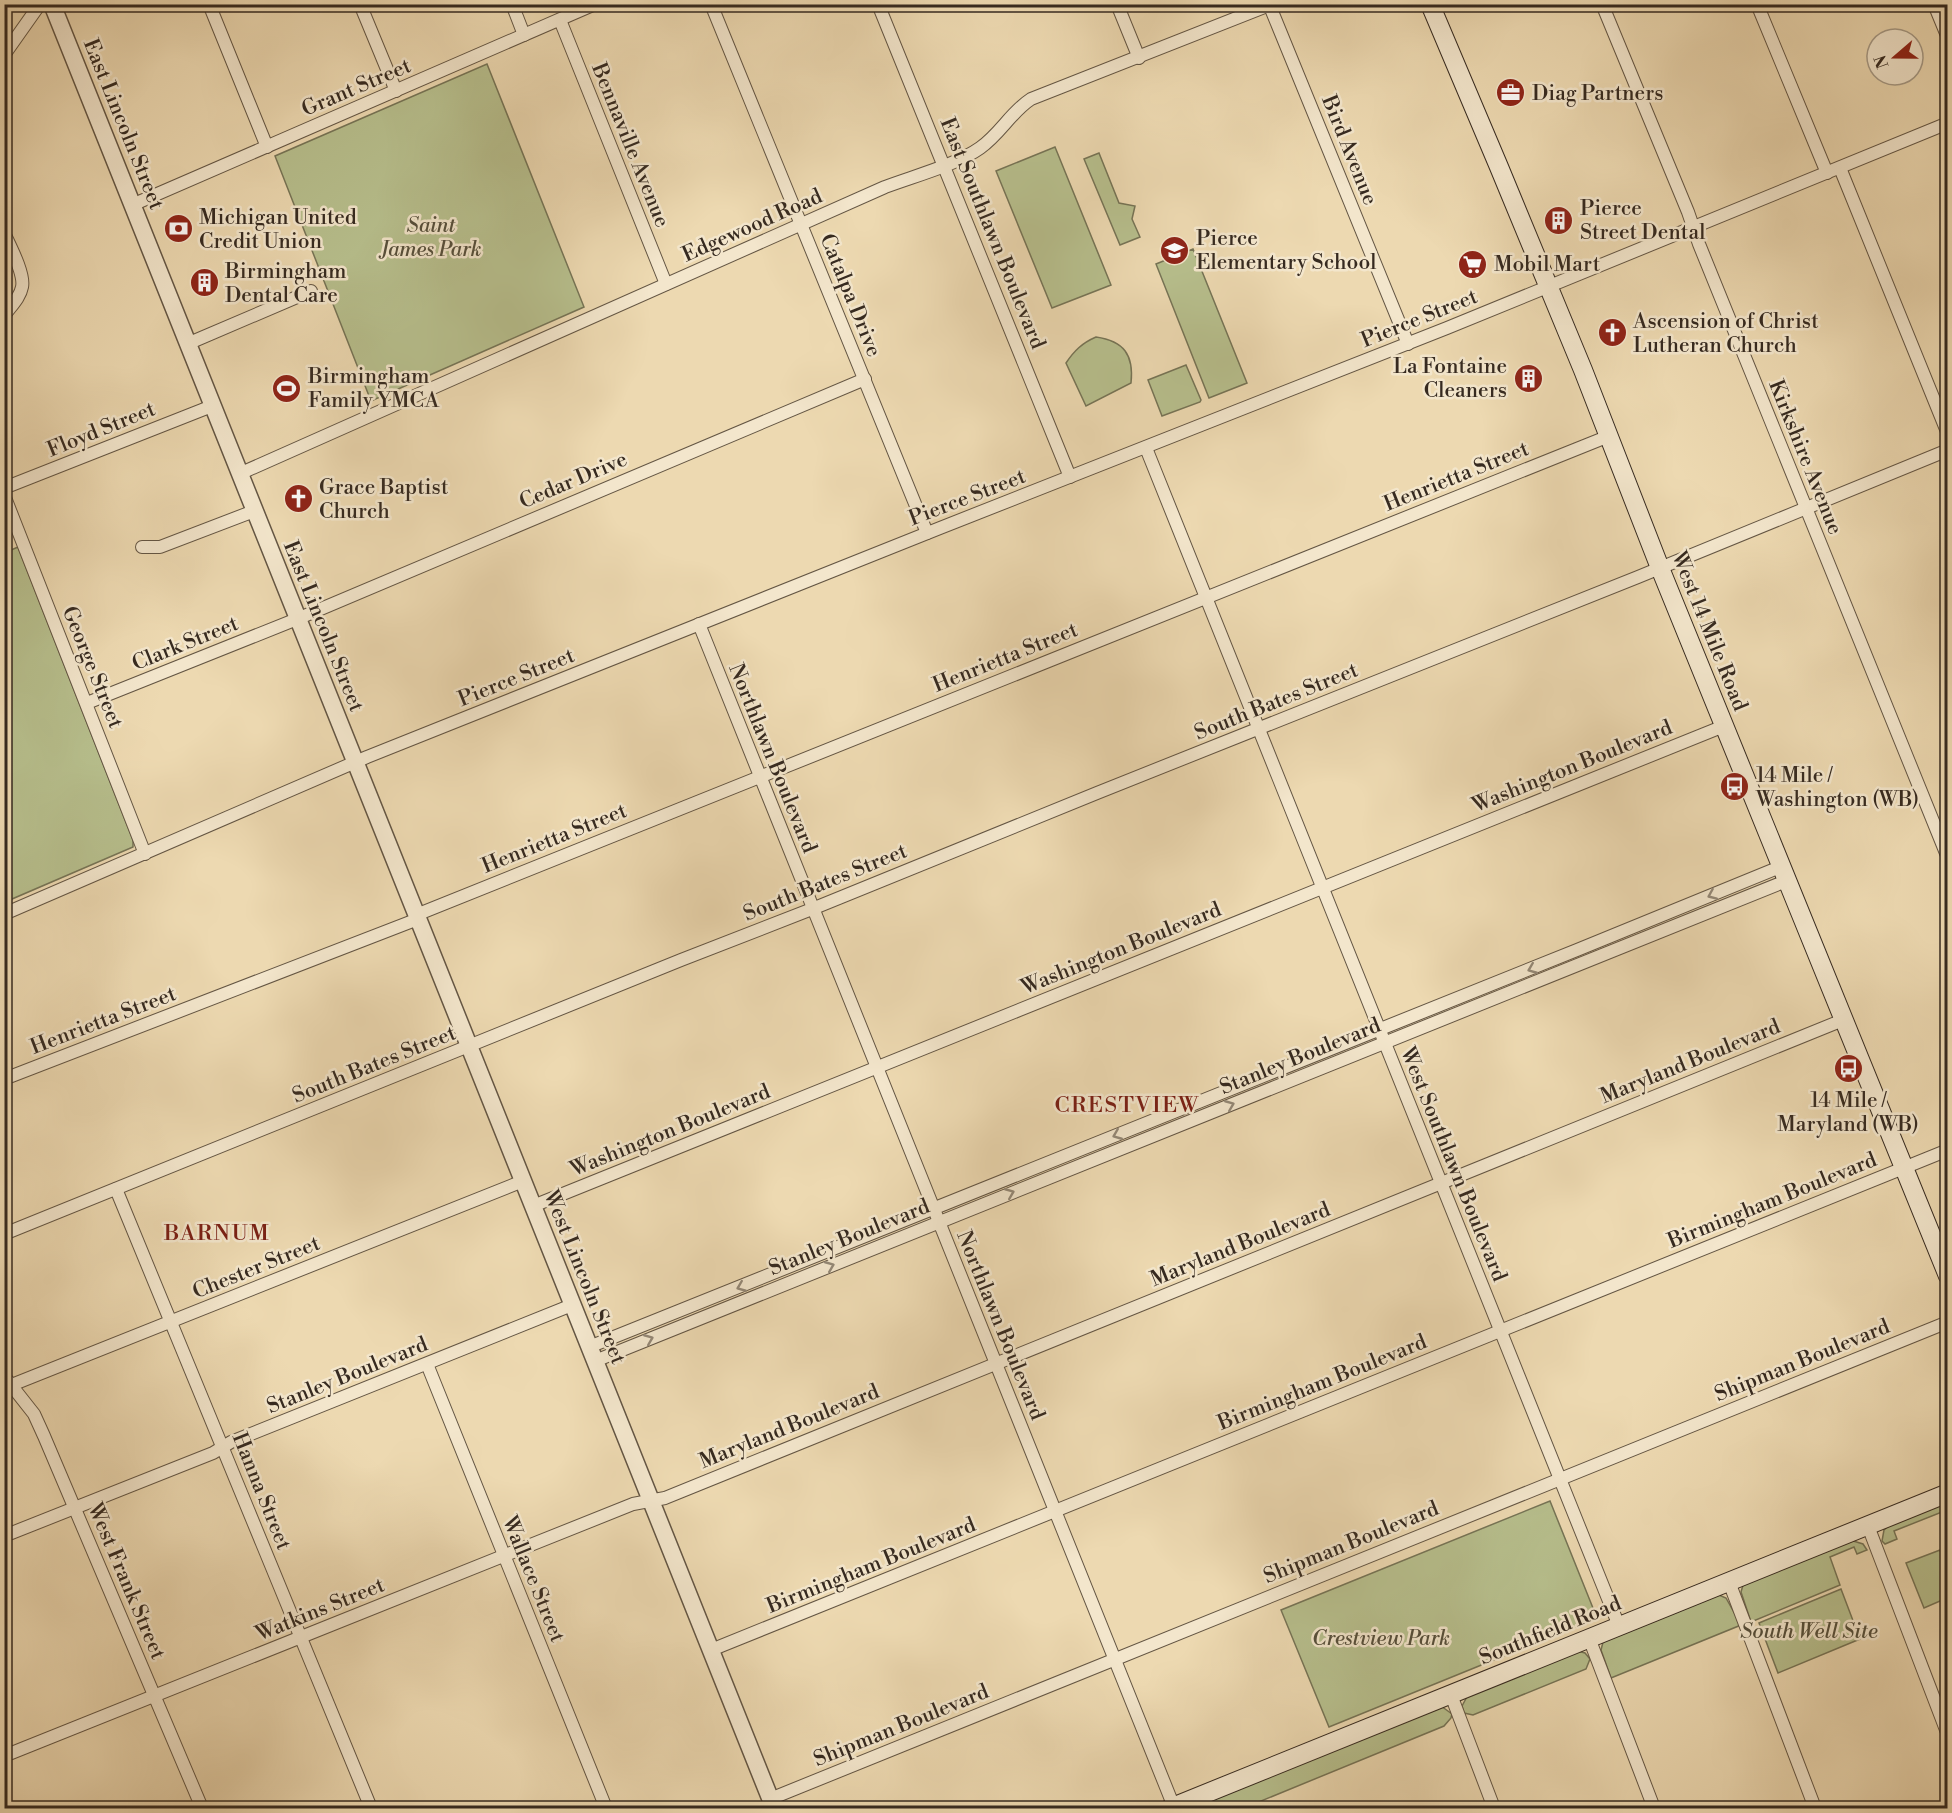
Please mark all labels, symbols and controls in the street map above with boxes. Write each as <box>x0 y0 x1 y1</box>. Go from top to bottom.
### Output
north arrow <box>1865 27 1925 87</box>
street label: East Lincoln Street <box>77 35 169 214</box>
text: N <box>1870 52 1893 71</box>
street label: Grant Street <box>298 53 416 123</box>
street label: Bennaville Avenue <box>585 59 675 231</box>
office icon: Diag Partners <box>1495 77 1527 109</box>
place label: Diag Partners <box>1532 81 1663 107</box>
street label: Bird Avenue <box>1315 91 1383 209</box>
street label: East Southlawn Boulevard <box>934 114 1050 353</box>
street label: Edgewood Road <box>678 183 826 268</box>
place label: Pierce Street Dental <box>1580 196 1705 246</box>
building icon: Pierce Street Dental <box>1543 204 1575 236</box>
place label: Michigan United Credit Union <box>199 205 357 255</box>
bank icon: Michigan United Credit Union <box>162 213 194 245</box>
park label: Saint James Park <box>378 213 482 263</box>
place label: Pierce Elementary School <box>1196 226 1376 276</box>
street label: Catalpa Drive <box>814 230 887 361</box>
school or university icon: Pierce Elementary School <box>1159 234 1191 266</box>
supermarket icon: Mobil Mart <box>1457 248 1489 280</box>
place label: Mobil Mart <box>1494 252 1601 278</box>
place label: Birmingham Dental Care <box>224 259 346 309</box>
building icon: Birmingham Dental Care <box>188 267 220 299</box>
street label: Pierce Street <box>1357 284 1482 354</box>
place label: Ascension of Christ Lutheran Church <box>1632 309 1819 359</box>
church icon: Ascension of Christ Lutheran Church <box>1596 317 1628 349</box>
place label: La Fontaine Cleaners <box>1393 354 1507 404</box>
building icon: La Fontaine Cleaners <box>1512 362 1544 394</box>
place label: Birmingham Family YMCA <box>307 364 440 414</box>
sports icon: Birmingham Family YMCA <box>271 372 303 404</box>
street label: Kirkshire Avenue <box>1762 376 1848 539</box>
street label: Floyd Street <box>43 396 160 463</box>
street label: Henrietta Street <box>1380 436 1533 518</box>
street label: Cedar Drive <box>516 447 631 515</box>
street label: Pierce Street <box>905 464 1030 532</box>
place label: Grace Baptist Church <box>319 475 449 525</box>
church icon: Grace Baptist Church <box>282 483 314 515</box>
street label: East Lincoln Street <box>277 537 369 716</box>
street label: West 14 Mile Road <box>1665 547 1753 715</box>
street label: George Street <box>56 603 129 733</box>
street label: Clark Street <box>128 611 243 677</box>
street label: Henrietta Street <box>929 617 1082 699</box>
street label: Pierce Street <box>454 643 579 713</box>
street label: South Bates Street <box>1191 657 1363 747</box>
street label: Northlawn Boulevard <box>722 660 822 857</box>
street label: Washington Boulevard <box>1468 715 1676 819</box>
place label: 14 Mile / Washington (WB) <box>1755 763 1919 813</box>
bus stop icon: 14 Mile / Washington (WB) <box>1719 771 1751 803</box>
street label: Henrietta Street <box>478 798 631 880</box>
street label: South Bates Street <box>740 838 912 928</box>
one-way arrow <box>1707 888 1718 900</box>
street label: Washington Boulevard <box>1017 897 1225 1001</box>
one-way arrow <box>1527 962 1538 974</box>
street label: Henrietta Street <box>27 981 181 1061</box>
street label: Stanley Boulevard <box>1216 1013 1385 1101</box>
street label: Maryland Boulevard <box>1597 1014 1784 1110</box>
street label: South Bates Street <box>289 1020 461 1110</box>
street label: West Southlawn Boulevard <box>1394 1042 1512 1285</box>
bus stop icon: 14 Mile / Maryland (WB) <box>1832 1053 1864 1085</box>
street label: Washington Boulevard <box>566 1079 774 1183</box>
place label: 14 Mile / Maryland (WB) <box>1777 1088 1919 1138</box>
district label: CRESTVIEW <box>1054 1092 1200 1119</box>
one-way arrow <box>1224 1100 1235 1112</box>
one-way arrow <box>1112 1128 1123 1140</box>
street label: Birmingham Boulevard <box>1663 1147 1881 1255</box>
street label: West Lincoln Street <box>537 1186 631 1369</box>
one-way arrow <box>1004 1188 1015 1200</box>
street label: Stanley Boulevard <box>765 1194 934 1282</box>
street label: Maryland Boulevard <box>1147 1197 1334 1293</box>
district label: BARNUM <box>163 1220 270 1247</box>
street label: Northlawn Boulevard <box>950 1227 1050 1424</box>
street label: Chester Street <box>189 1230 324 1305</box>
one-way arrow <box>823 1261 834 1273</box>
one-way arrow <box>736 1280 747 1292</box>
street label: Shipman Boulevard <box>1711 1314 1894 1408</box>
street label: Birmingham Boulevard <box>1213 1329 1431 1437</box>
street label: Stanley Boulevard <box>263 1332 432 1420</box>
one-way arrow <box>643 1334 654 1346</box>
street label: Maryland Boulevard <box>696 1379 883 1475</box>
street label: Hanna Street <box>226 1429 297 1554</box>
street label: Shipman Boulevard <box>1260 1496 1443 1590</box>
street label: West Frank Street <box>81 1498 171 1664</box>
street label: Wallace Street <box>496 1511 570 1647</box>
street label: Birmingham Boulevard <box>762 1512 980 1620</box>
street label: Watkins Street <box>251 1572 389 1648</box>
street label: Southfield Road <box>1476 1591 1625 1671</box>
park label: South Well Site <box>1740 1619 1878 1645</box>
park label: Crestview Park <box>1312 1626 1450 1652</box>
street label: Shipman Boulevard <box>810 1679 993 1773</box>

